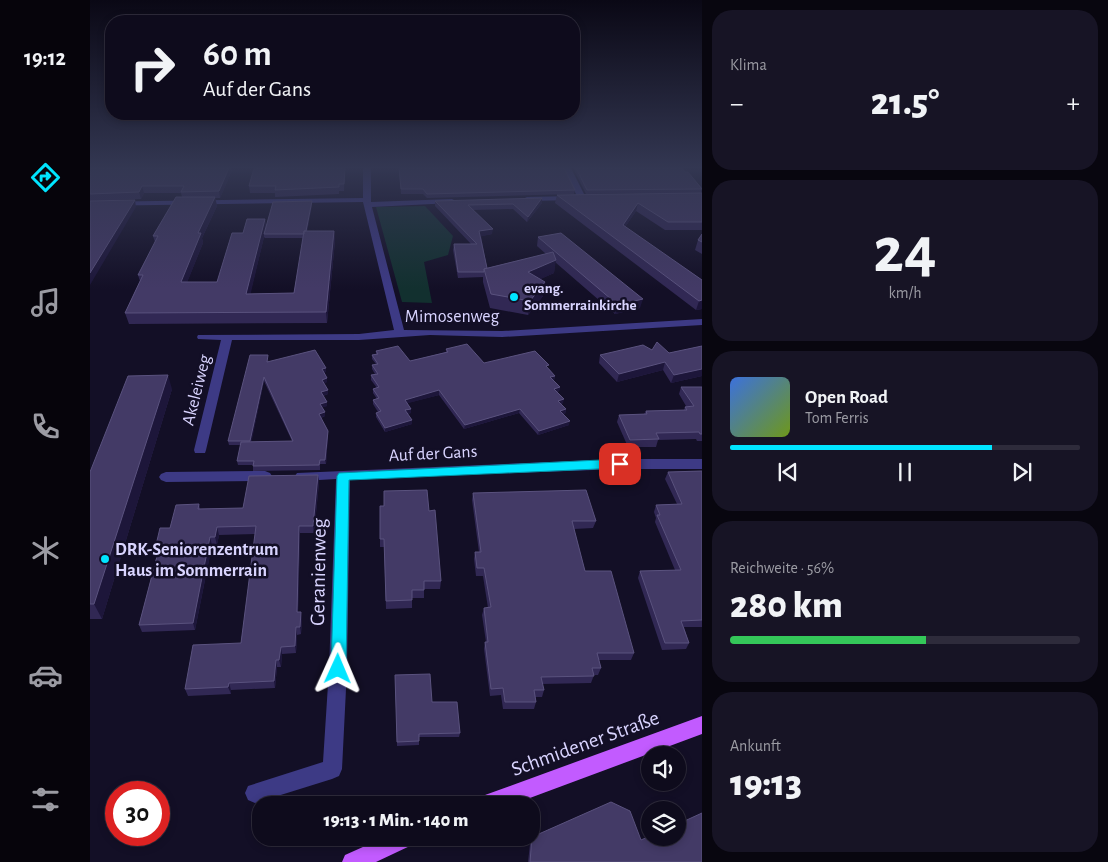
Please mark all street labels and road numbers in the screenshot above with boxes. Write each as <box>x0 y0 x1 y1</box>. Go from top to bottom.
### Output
street label: Mimosenweg <box>405 308 499 326</box>
street label: Akeleiweg <box>179 353 215 428</box>
street label: Auf der Gans <box>388 443 478 465</box>
street label: Geranienweg <box>307 517 330 626</box>
street label: Schmidener Straße <box>508 707 662 780</box>

